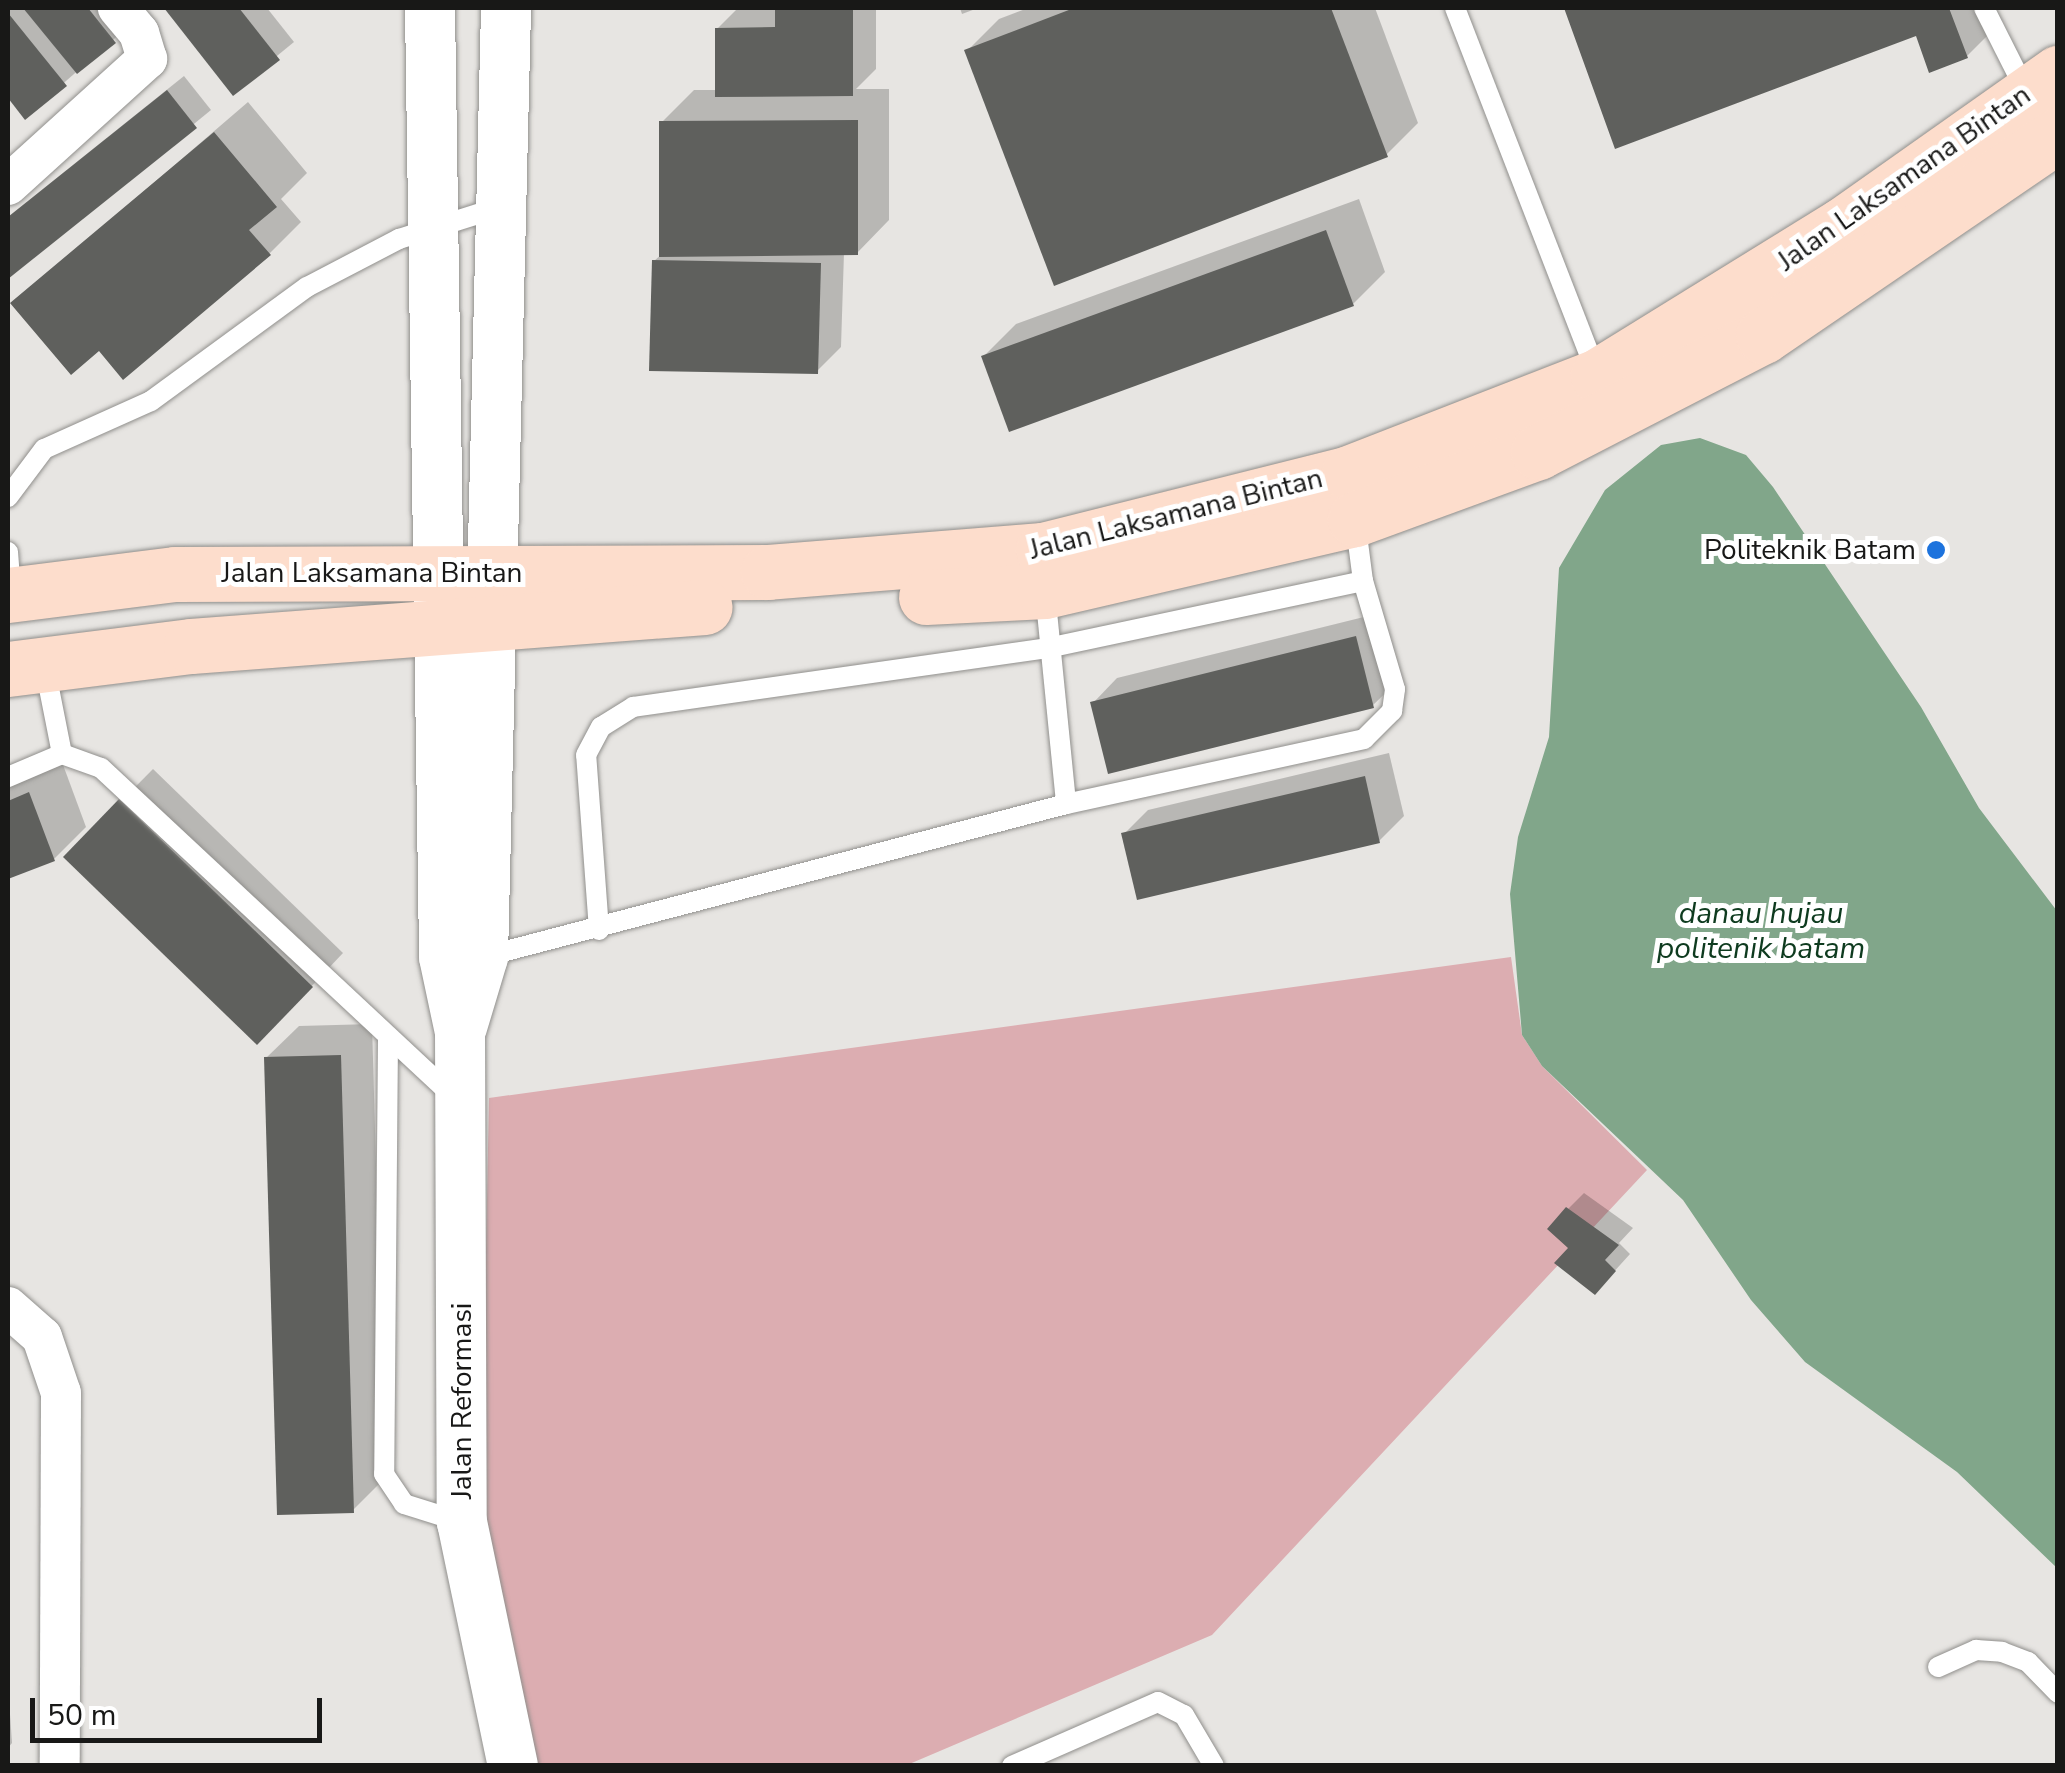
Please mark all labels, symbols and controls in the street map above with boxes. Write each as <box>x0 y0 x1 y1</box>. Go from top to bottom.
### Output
street label: Jalan Laksamana Bintan <box>1771 78 2037 278</box>
street label: Jalan Laksamana Bintan <box>1026 461 1326 567</box>
place label: Politeknik Batam <box>1704 533 1916 567</box>
marker: Politeknik Batam <box>1925 539 1947 561</box>
street label: Jalan Laksamana Bintan <box>222 556 522 590</box>
water label: danau hujau politenik batam <box>1657 896 1865 966</box>
street label: Jalan Reformasi <box>445 1303 479 1499</box>
scale bar <box>35 1678 328 1740</box>
text: 50 m <box>47 1695 116 1736</box>

